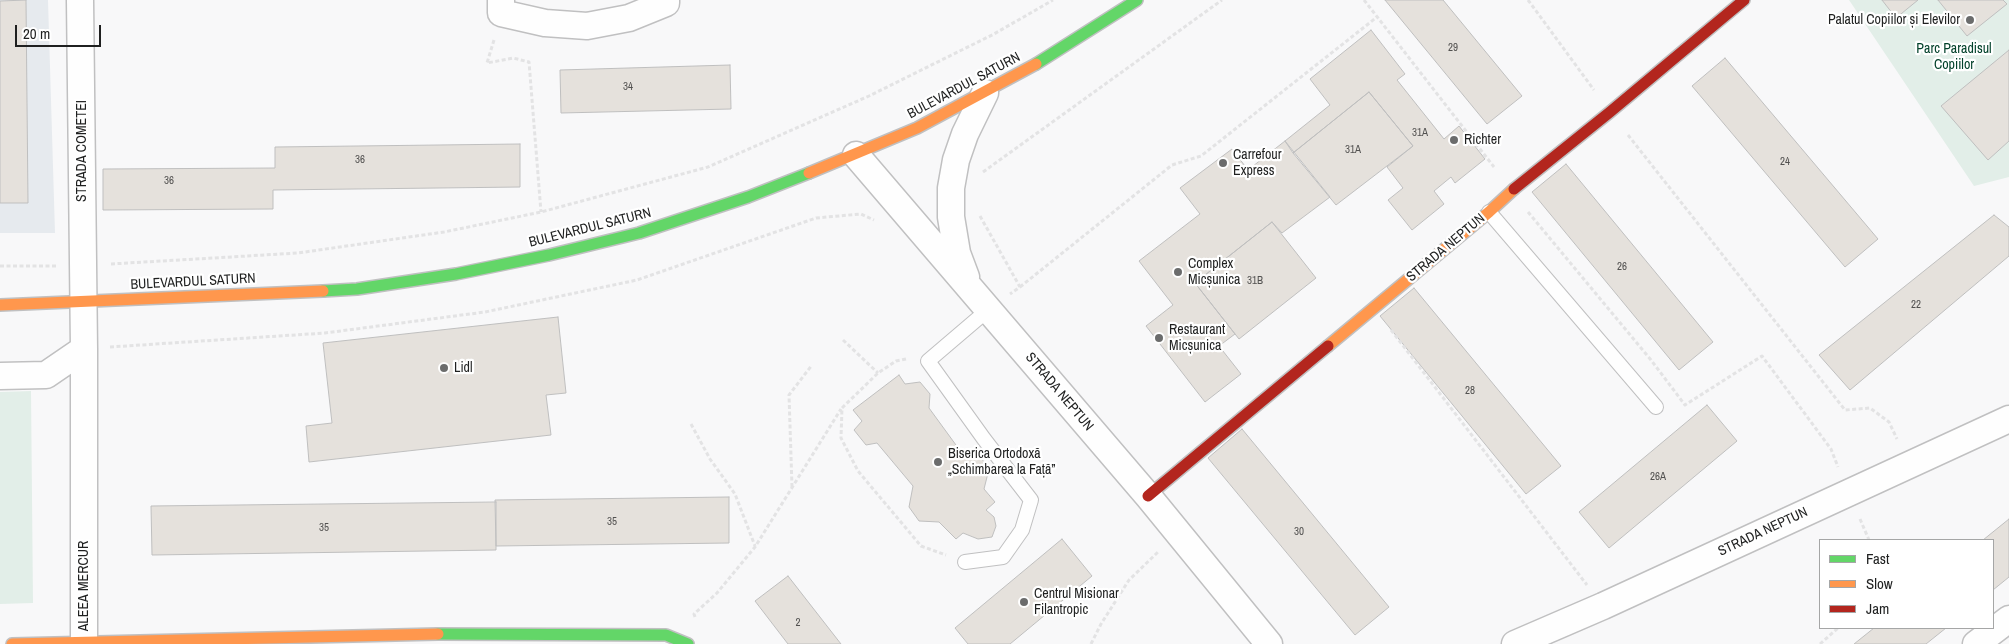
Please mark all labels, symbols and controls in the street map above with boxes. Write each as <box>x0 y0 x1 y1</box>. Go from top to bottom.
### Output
place label: Palatul Copiilor și Elevilor <box>1828 12 1960 28</box>
marker: Palatul Copiilor și Elevilor <box>1964 14 1976 26</box>
scale bar <box>18 15 104 47</box>
text: 20 m <box>23 23 50 44</box>
house number: 29 <box>1448 41 1458 55</box>
park label: Parc Paradisul Copiilor <box>1916 41 1992 74</box>
street label: BULEVARDUL SATURN <box>905 49 1023 123</box>
house number: 34 <box>623 80 633 94</box>
street label: STRADA COMETEI <box>74 100 90 202</box>
house number: 31A <box>1412 126 1428 140</box>
place label: Richter <box>1464 132 1501 148</box>
marker: Richter <box>1448 134 1460 146</box>
house number: 31A <box>1345 143 1361 157</box>
place label: Carrefour Express <box>1233 147 1281 180</box>
house number: 36 <box>355 153 365 167</box>
house number: 24 <box>1780 155 1790 169</box>
marker: Carrefour Express <box>1217 157 1229 169</box>
house number: 36 <box>164 174 174 188</box>
street label: BULEVARDUL SATURN <box>527 205 653 251</box>
street label: STRADA NEPTUN <box>1403 210 1489 286</box>
place label: Complex Micșunica <box>1188 256 1240 288</box>
house number: 26 <box>1617 260 1627 274</box>
marker: Complex Micșunica <box>1172 266 1184 278</box>
street label: BULEVARDUL SATURN <box>130 270 256 294</box>
house number: 31B <box>1247 274 1263 288</box>
house number: 22 <box>1911 298 1921 312</box>
place label: Restaurant Micșunica <box>1169 322 1225 354</box>
marker: Restaurant Micșunica <box>1153 332 1165 344</box>
street label: STRADA NEPTUN <box>1021 349 1097 435</box>
place label: Lidl <box>454 360 473 376</box>
marker: Lidl <box>438 362 450 374</box>
house number: 28 <box>1465 384 1475 398</box>
place label: Biserica Ortodoxă „Schimbarea la Față” <box>948 446 1055 478</box>
marker: Biserica Ortodoxă „Schimbarea la Față” <box>932 456 944 468</box>
house number: 26A <box>1650 470 1666 484</box>
street label: STRADA NEPTUN <box>1716 504 1810 560</box>
house number: 35 <box>607 515 617 529</box>
house number: 35 <box>319 521 329 535</box>
house number: 30 <box>1294 525 1304 539</box>
legend <box>1819 539 1994 629</box>
street label: ALEEA MERCUR <box>76 541 92 631</box>
text: Fast <box>1866 548 1889 569</box>
text: Slow <box>1866 573 1893 594</box>
place label: Centrul Misionar Filantropic <box>1034 586 1119 618</box>
marker: Centrul Misionar Filantropic <box>1018 596 1030 608</box>
text: Jam <box>1866 598 1889 619</box>
house number: 2 <box>795 616 801 630</box>

